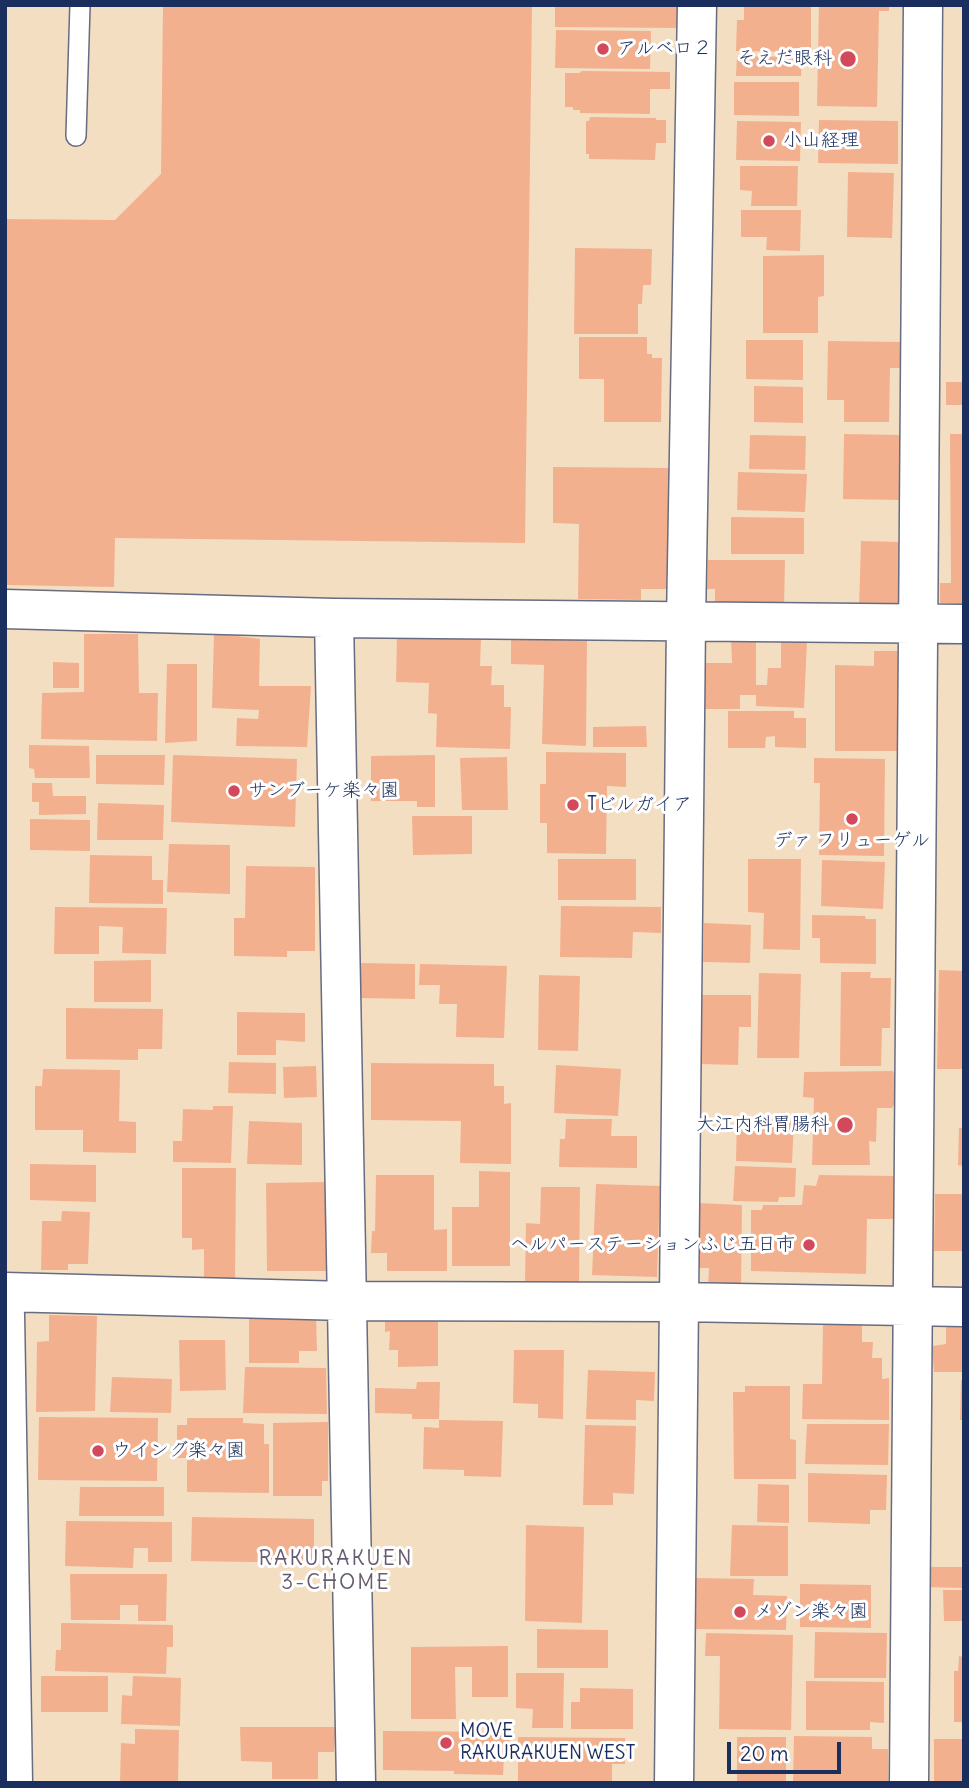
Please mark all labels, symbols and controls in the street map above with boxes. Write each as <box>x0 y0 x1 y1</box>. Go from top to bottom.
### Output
place label: アルベロ２ <box>617 38 712 60</box>
marker: アルベロ２ <box>595 41 611 57</box>
place label: そえだ眼科 <box>737 48 832 70</box>
marker: そえだ眼科 <box>838 49 858 69</box>
place label: 小山経理 <box>783 130 859 152</box>
marker: 小山経理 <box>761 133 777 149</box>
place label: サンブーケ楽々園 <box>248 780 399 802</box>
marker: サンブーケ楽々園 <box>226 783 242 799</box>
place label: Tビルガイア <box>587 794 692 816</box>
marker: Tビルガイア <box>565 797 581 813</box>
marker: デァ フリューゲル <box>844 811 860 827</box>
place label: デァ フリューゲル <box>774 830 930 852</box>
place label: 大江内科胃腸科 <box>696 1114 829 1136</box>
marker: 大江内科胃腸科 <box>835 1115 855 1135</box>
place label: ヘルパーステーションふじ五日市 <box>510 1234 795 1256</box>
marker: ヘルパーステーションふじ五日市 <box>801 1237 817 1253</box>
place label: ウイング楽々園 <box>112 1440 245 1462</box>
marker: ウイング楽々園 <box>90 1443 106 1459</box>
district label: RAKURAKUEN 3-CHOME <box>260 1546 412 1596</box>
place label: メゾン楽々園 <box>754 1601 868 1623</box>
marker: メゾン楽々園 <box>732 1604 748 1620</box>
place label: MOVE RAKURAKUEN WEST <box>460 1721 635 1765</box>
scale bar <box>731 1728 845 1772</box>
marker: MOVE RAKURAKUEN WEST <box>438 1735 454 1751</box>
text: 20 m <box>740 1740 789 1767</box>

